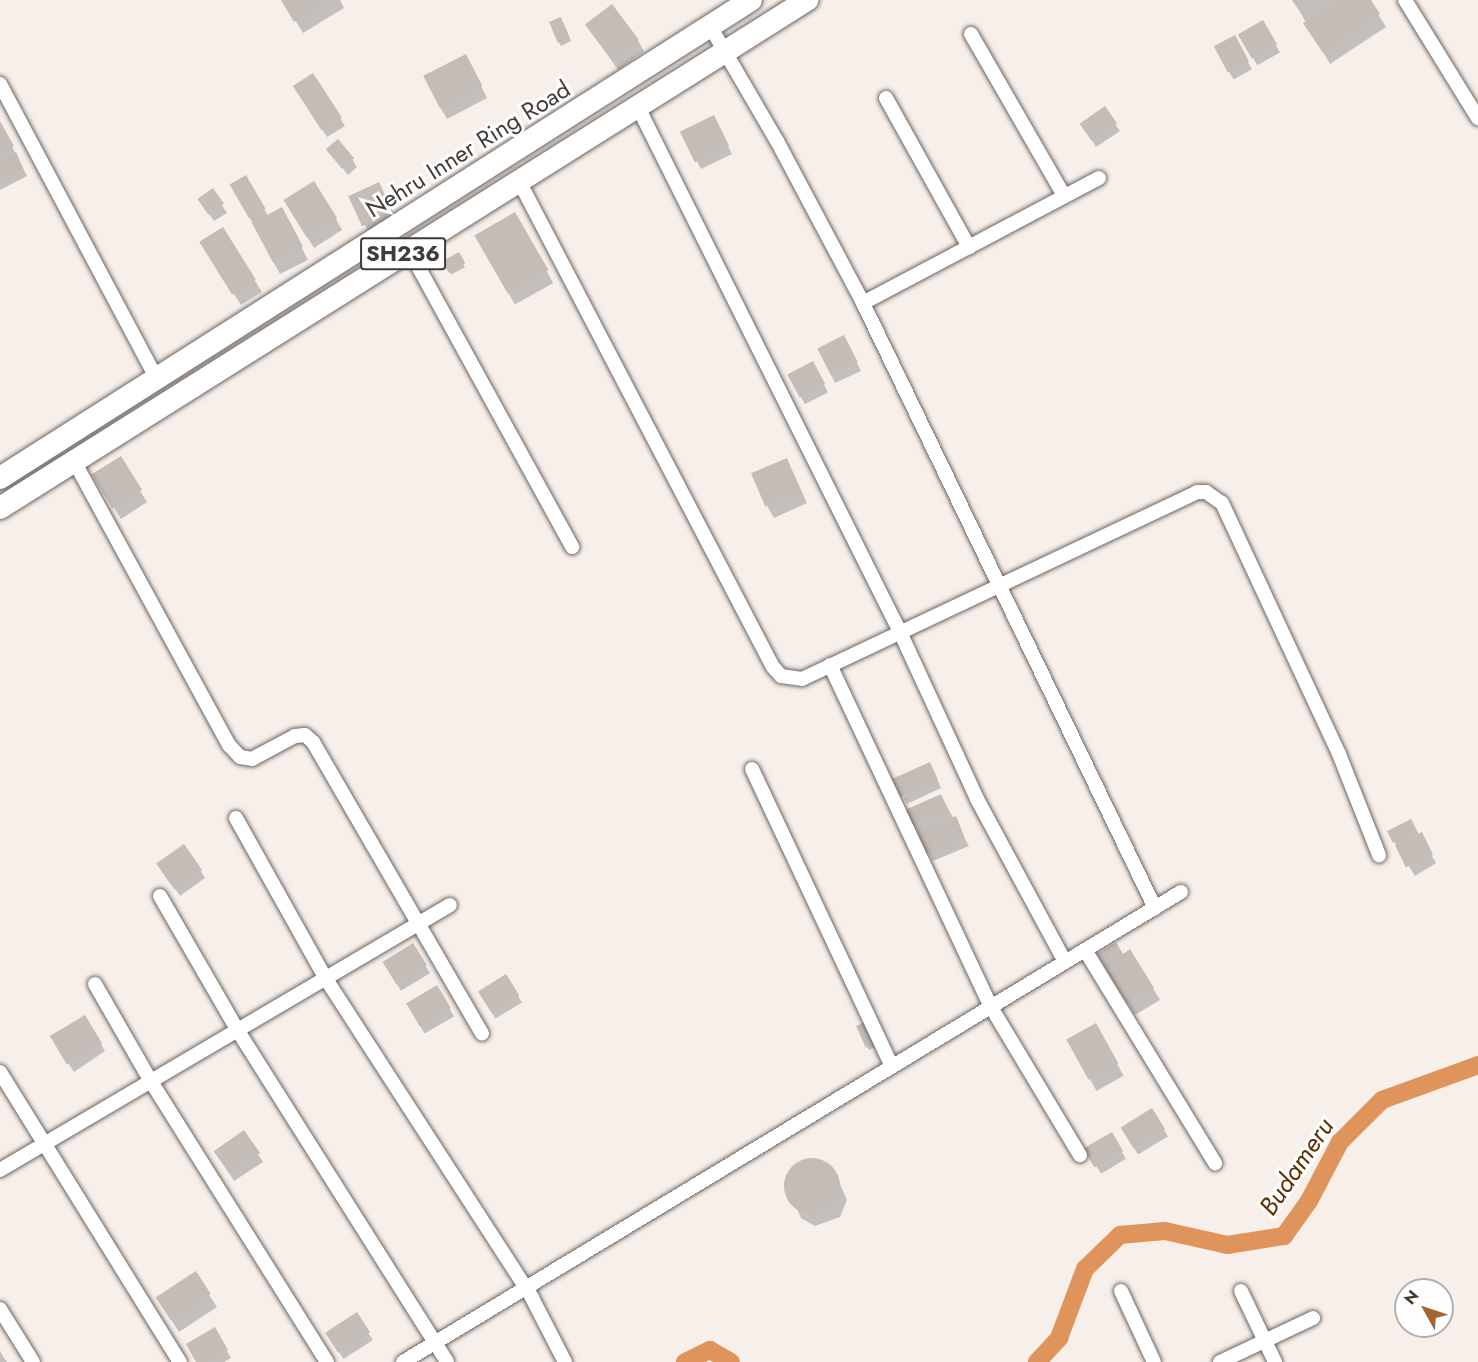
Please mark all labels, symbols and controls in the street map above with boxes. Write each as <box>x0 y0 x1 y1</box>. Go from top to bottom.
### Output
street label: Nehru Inner Ring Road <box>361 74 575 224</box>
road number: SH236 <box>360 235 446 273</box>
water label: Budameru <box>1253 1112 1341 1222</box>
north arrow <box>1394 1278 1454 1338</box>
text: N <box>1398 1285 1424 1310</box>

